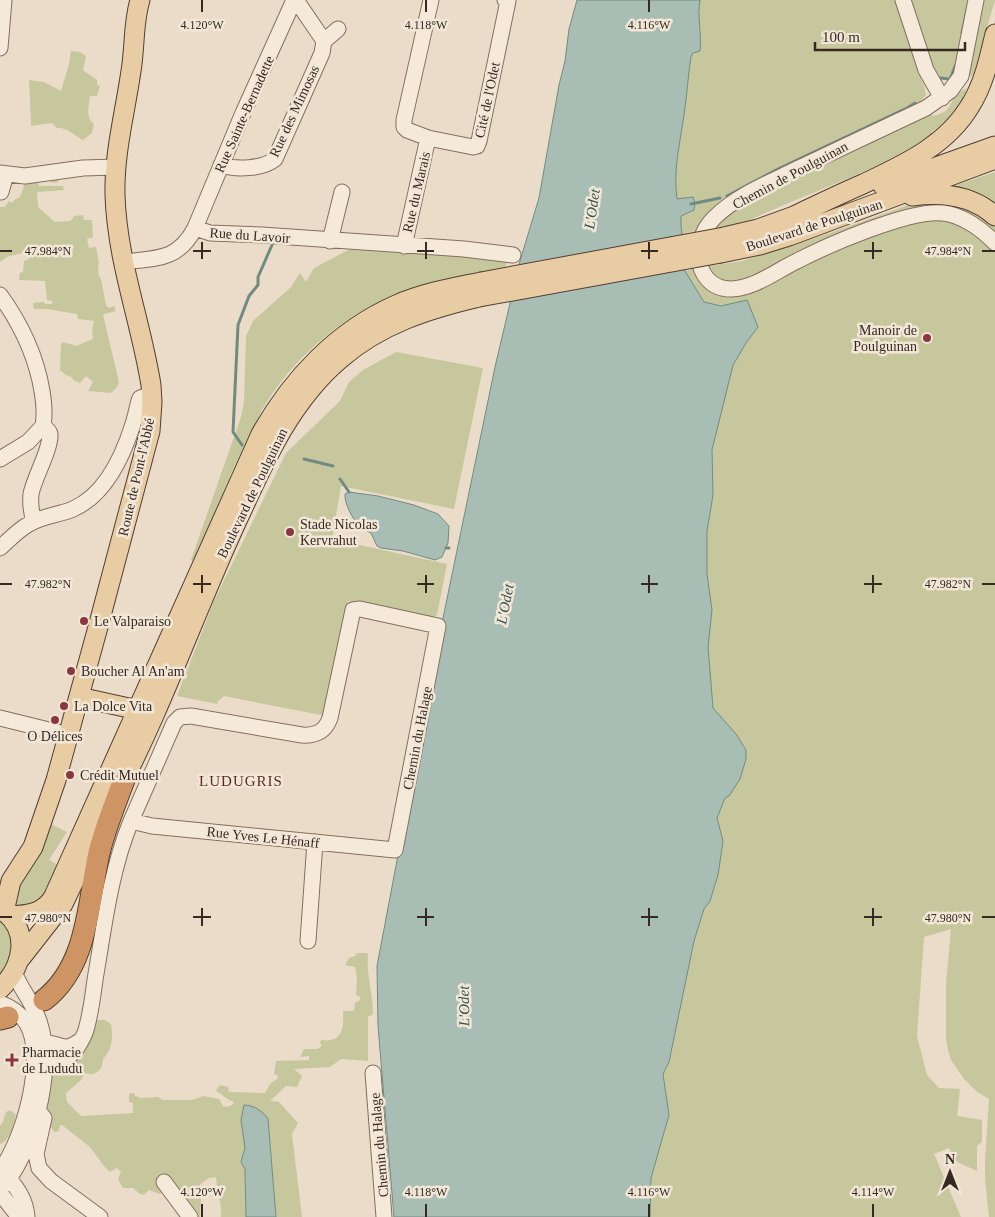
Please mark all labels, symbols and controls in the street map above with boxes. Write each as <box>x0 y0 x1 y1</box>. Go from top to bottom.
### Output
text: 4.120°W <box>180 18 224 32</box>
text: 4.118°W <box>405 18 448 32</box>
text: 4.116°W <box>628 18 671 32</box>
scale bar <box>815 20 965 52</box>
text: 100 m <box>822 29 860 45</box>
street label: Rue Sainte-Bernadette <box>212 53 277 175</box>
street label: Cité de l'Odet <box>472 61 503 139</box>
street label: Rue des Mimosas <box>267 63 322 159</box>
street label: Chemin de Poulguinan <box>730 139 850 212</box>
street label: Rue du Marais <box>400 150 433 234</box>
water label: L'Odet <box>581 187 603 231</box>
street label: Boulevard de Poulguinan <box>744 196 884 255</box>
street label: Rue du Lavoir <box>209 225 291 246</box>
text: 47.984°N <box>25 244 72 258</box>
text: 47.984°N <box>925 244 972 258</box>
place label: Manoir de Poulguinan <box>853 323 917 354</box>
marker: Manoir de Poulguinan <box>921 332 933 344</box>
street label: Route de Pont-l'Abbé <box>116 417 157 538</box>
street label: Boulevard de Poulguinan <box>215 426 290 560</box>
place label: Stade Nicolas Kervrahut <box>300 517 377 548</box>
marker: Stade Nicolas Kervrahut <box>284 526 296 538</box>
text: 47.982°N <box>25 577 72 591</box>
text: 47.982°N <box>925 577 972 591</box>
water label: L'Odet <box>493 582 517 626</box>
place label: Le Valparaiso <box>94 614 171 629</box>
marker: Le Valparaiso <box>78 615 90 627</box>
place label: Boucher Al An'am <box>81 664 185 679</box>
marker: Boucher Al An'am <box>65 665 77 677</box>
street label: Chemin du Halage <box>400 685 435 791</box>
place label: La Dolce Vita <box>74 699 153 714</box>
marker: La Dolce Vita <box>58 700 70 712</box>
marker: O Délices <box>49 714 61 726</box>
place label: O Délices <box>27 729 83 744</box>
place label: Crédit Mutuel <box>80 768 159 783</box>
marker: Crédit Mutuel <box>64 769 76 781</box>
district label: LUDUGRIS <box>199 773 283 789</box>
street label: Rue Yves Le Hénaff <box>206 824 320 851</box>
text: 47.980°N <box>25 911 72 925</box>
text: 47.980°N <box>925 911 972 925</box>
water label: L'Odet <box>456 985 472 1027</box>
place label: Pharmacie de Lududu <box>22 1045 82 1076</box>
marker: Pharmacie de Lududu <box>6 1054 18 1066</box>
street label: Chemin du Halage <box>367 1092 392 1198</box>
north arrow <box>925 1147 975 1197</box>
text: N <box>945 1152 955 1167</box>
text: 4.120°W <box>180 1185 224 1199</box>
text: 4.118°W <box>405 1185 448 1199</box>
text: 4.116°W <box>628 1185 671 1199</box>
text: 4.114°W <box>852 1185 895 1199</box>

